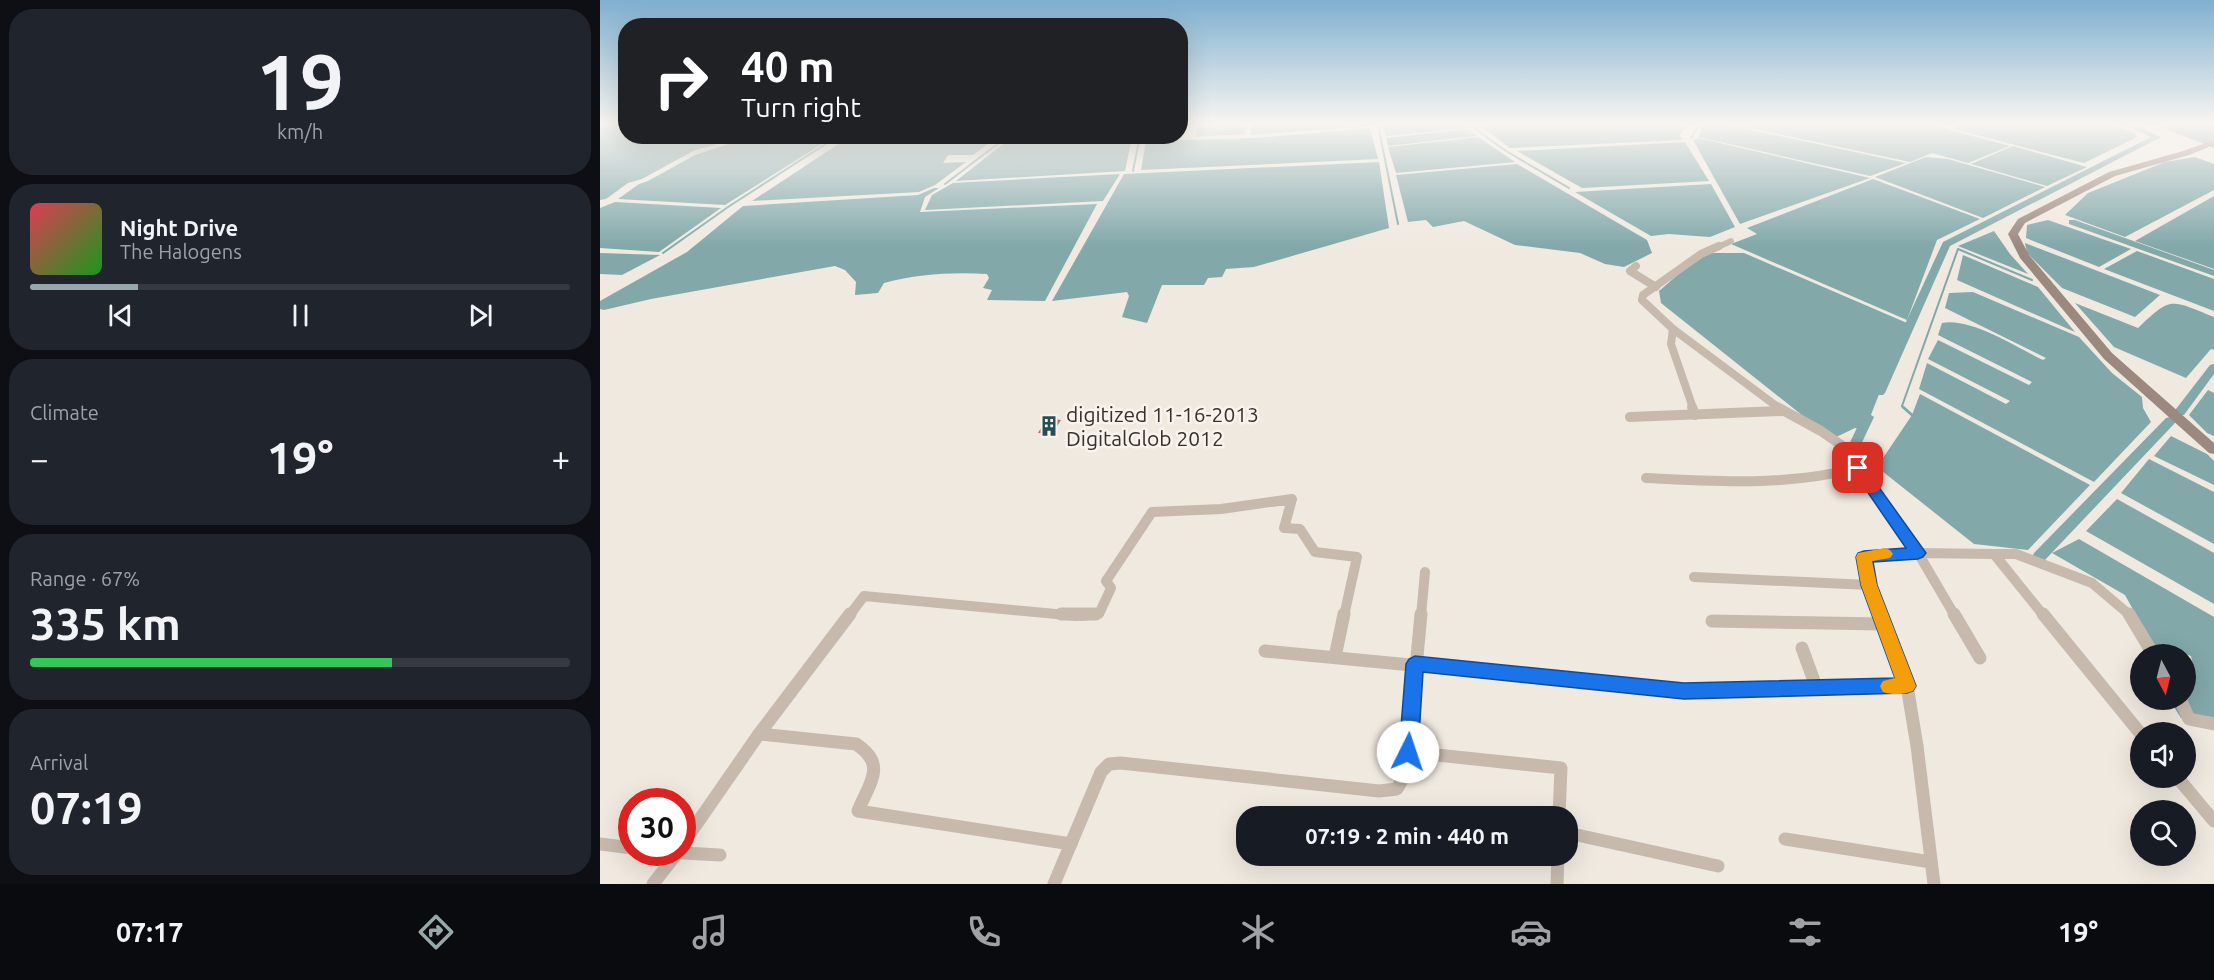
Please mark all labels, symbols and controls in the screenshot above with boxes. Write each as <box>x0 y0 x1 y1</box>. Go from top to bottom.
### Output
text: 19 <box>256 37 344 125</box>
icon: right <box>642 42 720 120</box>
text: 40 m <box>741 43 835 90</box>
text: Turn right <box>741 92 861 122</box>
text: km/h <box>277 120 323 143</box>
text: Night Drive <box>120 215 238 240</box>
text: The Halogens <box>120 240 242 263</box>
icon: previous <box>104 299 137 332</box>
icon: pause <box>284 299 317 332</box>
icon: next <box>464 299 497 332</box>
text: Climate <box>30 401 99 424</box>
place label: digitized 11-16-2013 DigitalGlob 2012 <box>1066 402 1259 450</box>
building icon: digitized 11-16-2013 DigitalGlob 2012 <box>1037 414 1061 438</box>
text: 19° <box>267 432 333 483</box>
text: − <box>30 440 49 477</box>
text: + <box>551 440 570 477</box>
pin <box>1832 442 1883 493</box>
icon: arrive <box>1841 451 1874 484</box>
text: Range · 67% <box>30 567 140 590</box>
text: 335 km <box>30 598 181 649</box>
north arrow <box>2130 644 2196 710</box>
map controls <box>2130 644 2196 866</box>
position arrow <box>1376 720 1440 784</box>
button: sound <box>2130 722 2196 788</box>
text: Arrival <box>30 751 88 774</box>
text: 07:19 <box>30 782 143 833</box>
speed limit sign: 30 <box>618 788 696 866</box>
button: search <box>2130 800 2196 866</box>
text: 07:19 · 2 min · 440 m <box>1305 823 1509 848</box>
icon: directions <box>415 911 457 953</box>
icon: music <box>689 911 731 953</box>
icon: phone <box>963 911 1005 953</box>
icon: climate <box>1237 911 1279 953</box>
icon: car <box>1510 911 1552 953</box>
icon: filters <box>1784 911 1826 953</box>
text: 07:17 <box>116 917 183 947</box>
text: 19° <box>2058 917 2098 947</box>

